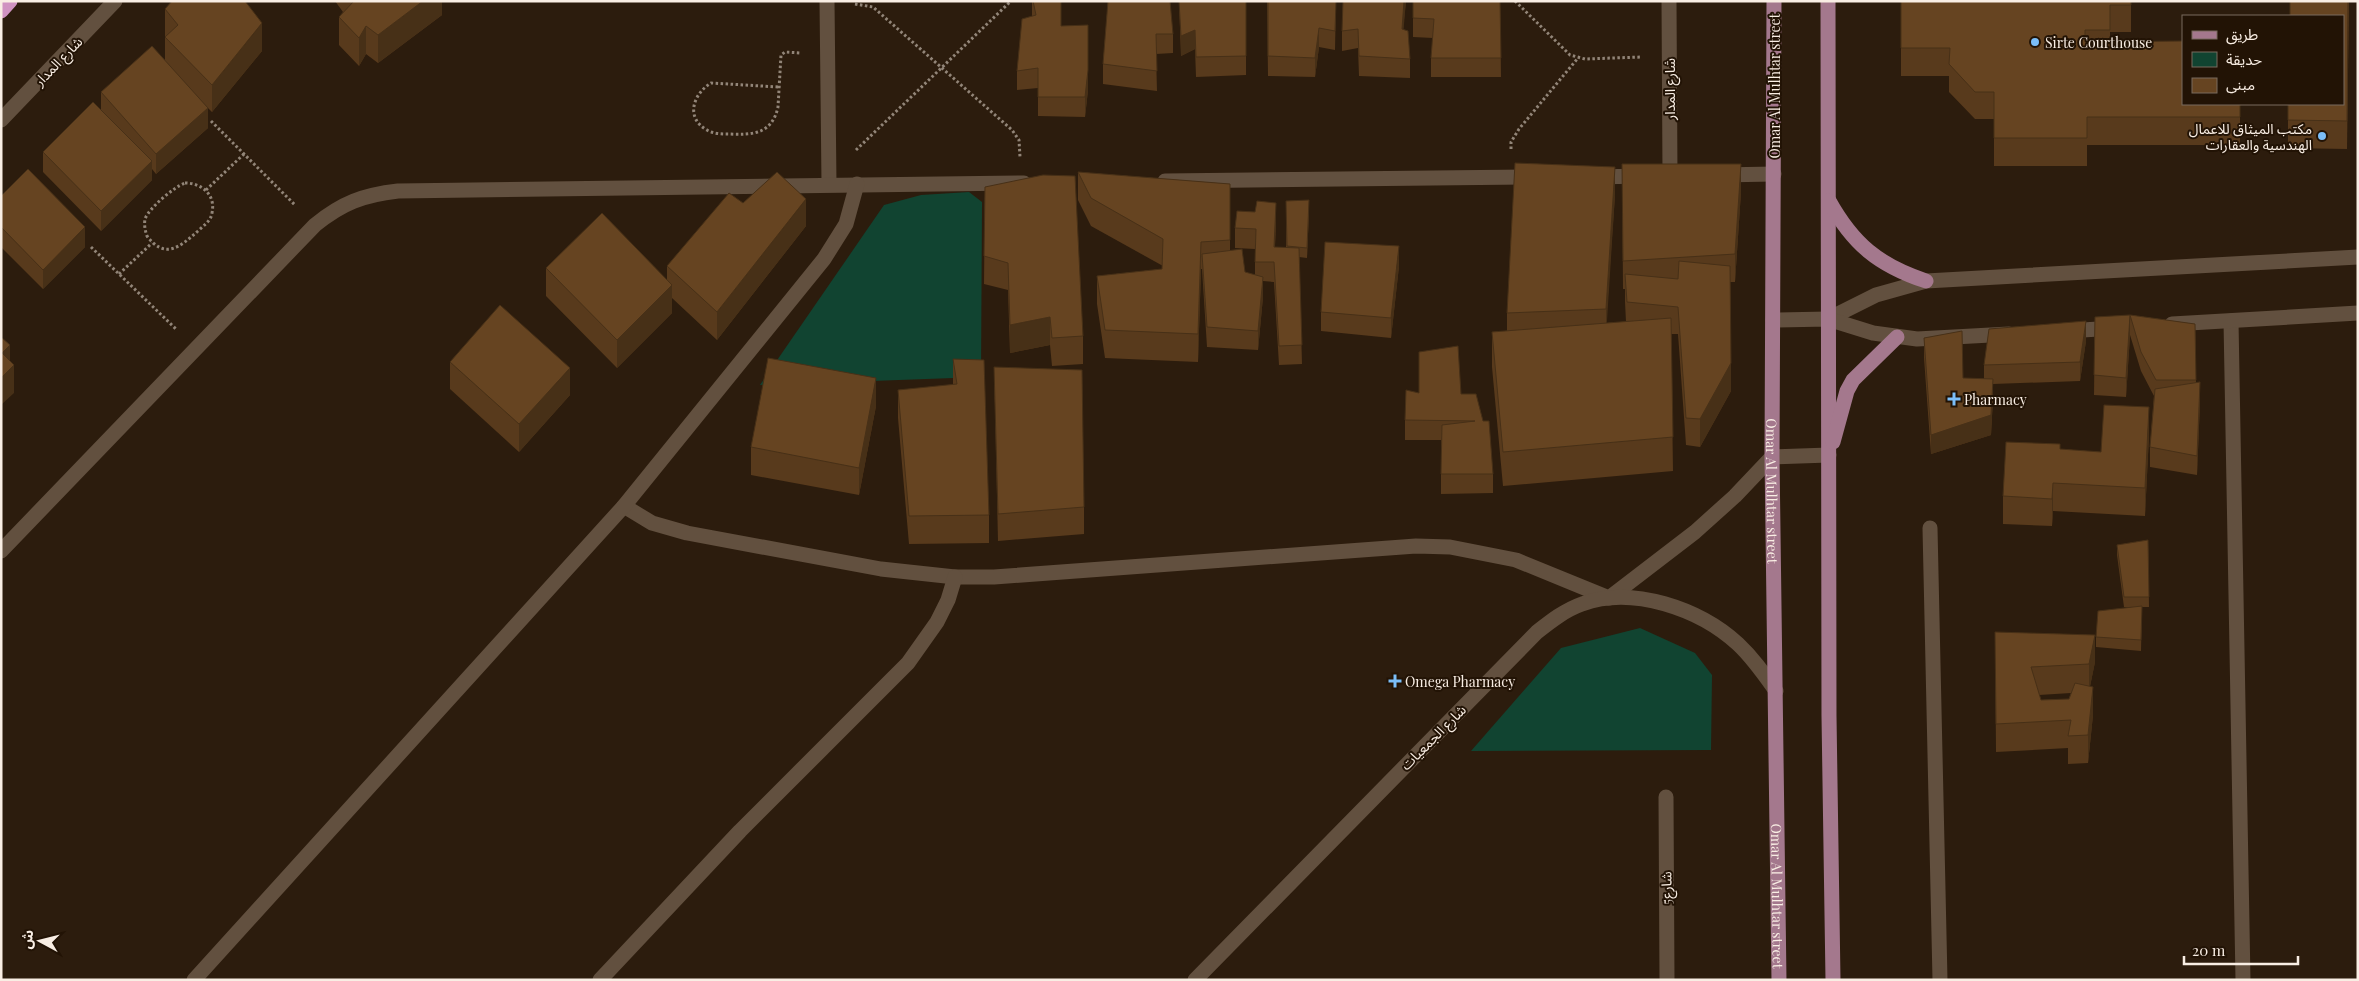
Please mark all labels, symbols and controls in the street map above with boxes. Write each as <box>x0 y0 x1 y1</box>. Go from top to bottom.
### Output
street label: Omar Al Mulhtar street <box>1765 12 1784 159</box>
legend <box>2182 15 2344 105</box>
text: طريق <box>2226 24 2258 45</box>
street label: شارع المدار <box>29 32 88 92</box>
place label: Sirte Courthouse <box>2045 33 2152 52</box>
marker: Sirte Courthouse <box>2029 36 2041 48</box>
text: حديقة <box>2226 49 2262 69</box>
street label: شارع المدار <box>1660 58 1681 121</box>
text: مبنى <box>2226 74 2255 94</box>
place label: مكتب الميثاق للاعمال الهندسية والعقارات <box>2189 119 2312 154</box>
marker: مكتب الميثاق للاعمال الهندسية والعقارات <box>2316 130 2328 142</box>
place label: Pharmacy <box>1964 390 2027 409</box>
marker: Pharmacy <box>1948 393 1960 405</box>
street label: Omar Al Mulhtar street <box>1762 418 1783 565</box>
place label: Omega Pharmacy <box>1405 672 1515 691</box>
marker: Omega Pharmacy <box>1389 675 1401 687</box>
street label: شارع الجمعيات <box>1396 700 1471 775</box>
street label: Omar Al Mulhtar street <box>1767 823 1788 970</box>
street label: شارع5 <box>1656 871 1678 905</box>
north arrow <box>15 916 65 966</box>
text: ش <box>16 929 37 950</box>
scale bar <box>2184 934 2298 966</box>
text: 20 m <box>2192 940 2226 960</box>

